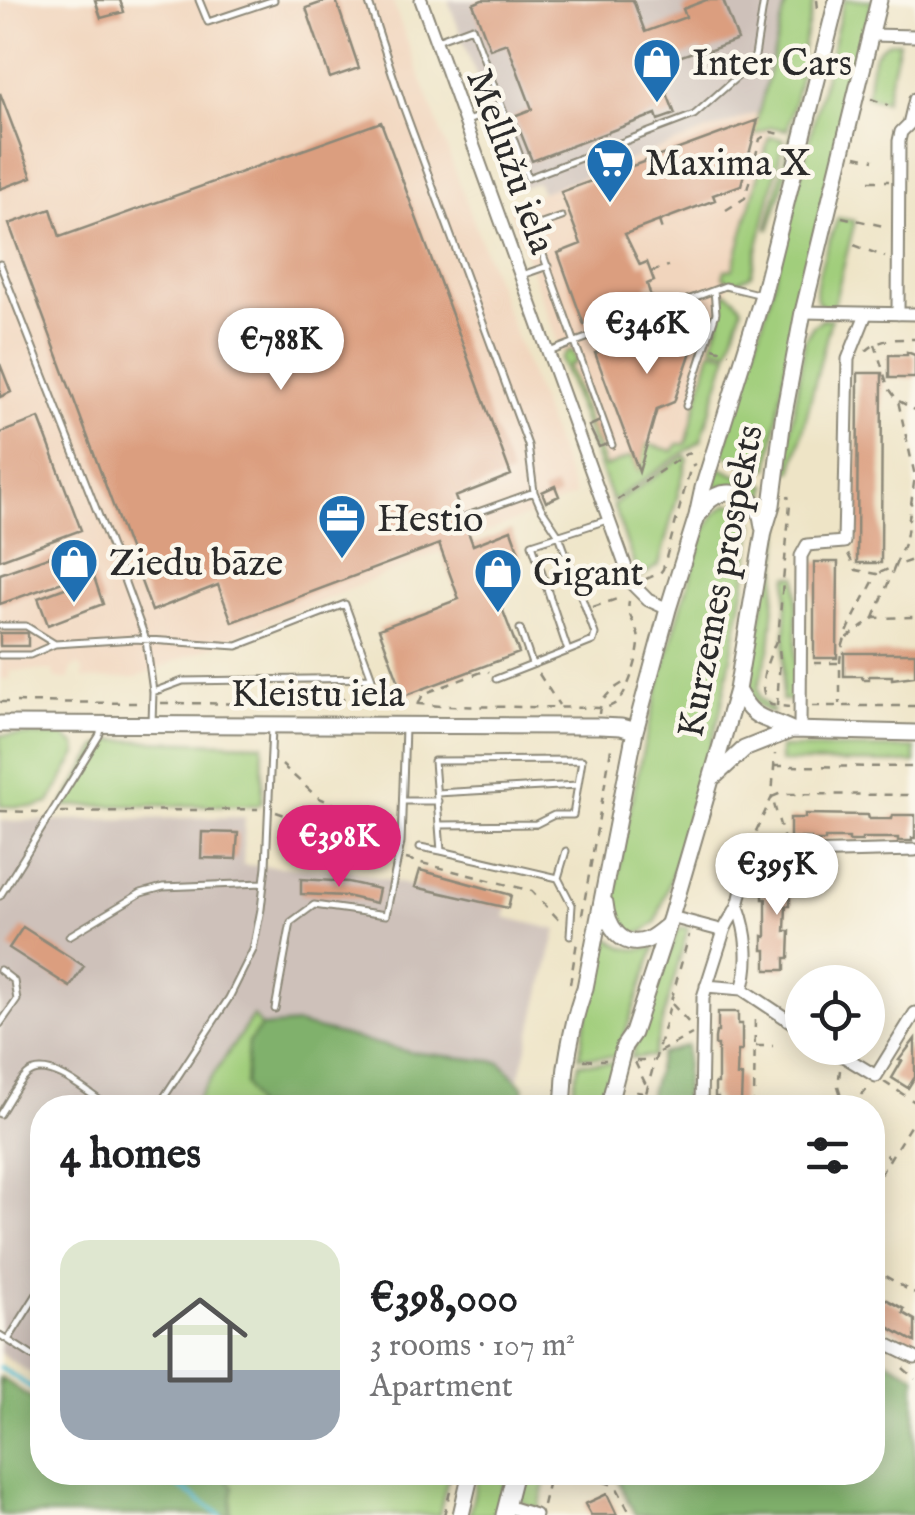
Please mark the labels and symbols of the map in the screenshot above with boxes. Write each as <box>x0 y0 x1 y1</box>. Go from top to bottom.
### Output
shop icon: Inter Cars <box>631 36 683 104</box>
place label: Inter Cars <box>692 41 852 89</box>
street label: Mellužu iela <box>454 63 565 261</box>
supermarket icon: Maxima X <box>584 136 636 204</box>
place label: Maxima X <box>645 141 811 189</box>
pin: €346K <box>577 292 717 377</box>
pin: €788K <box>211 308 351 393</box>
street label: Kurzemes prospekts <box>668 421 776 742</box>
office icon: Hestio <box>316 492 368 560</box>
place label: Hestio <box>377 497 483 545</box>
shop icon: Ziedu bāze <box>48 536 100 604</box>
place label: Ziedu bāze <box>109 541 283 589</box>
shop icon: Gigant <box>472 546 524 614</box>
place label: Gigant <box>533 551 644 599</box>
street label: Kleistu iela <box>231 672 406 720</box>
pin: €398K <box>269 805 409 890</box>
pin: €395K <box>707 833 847 918</box>

